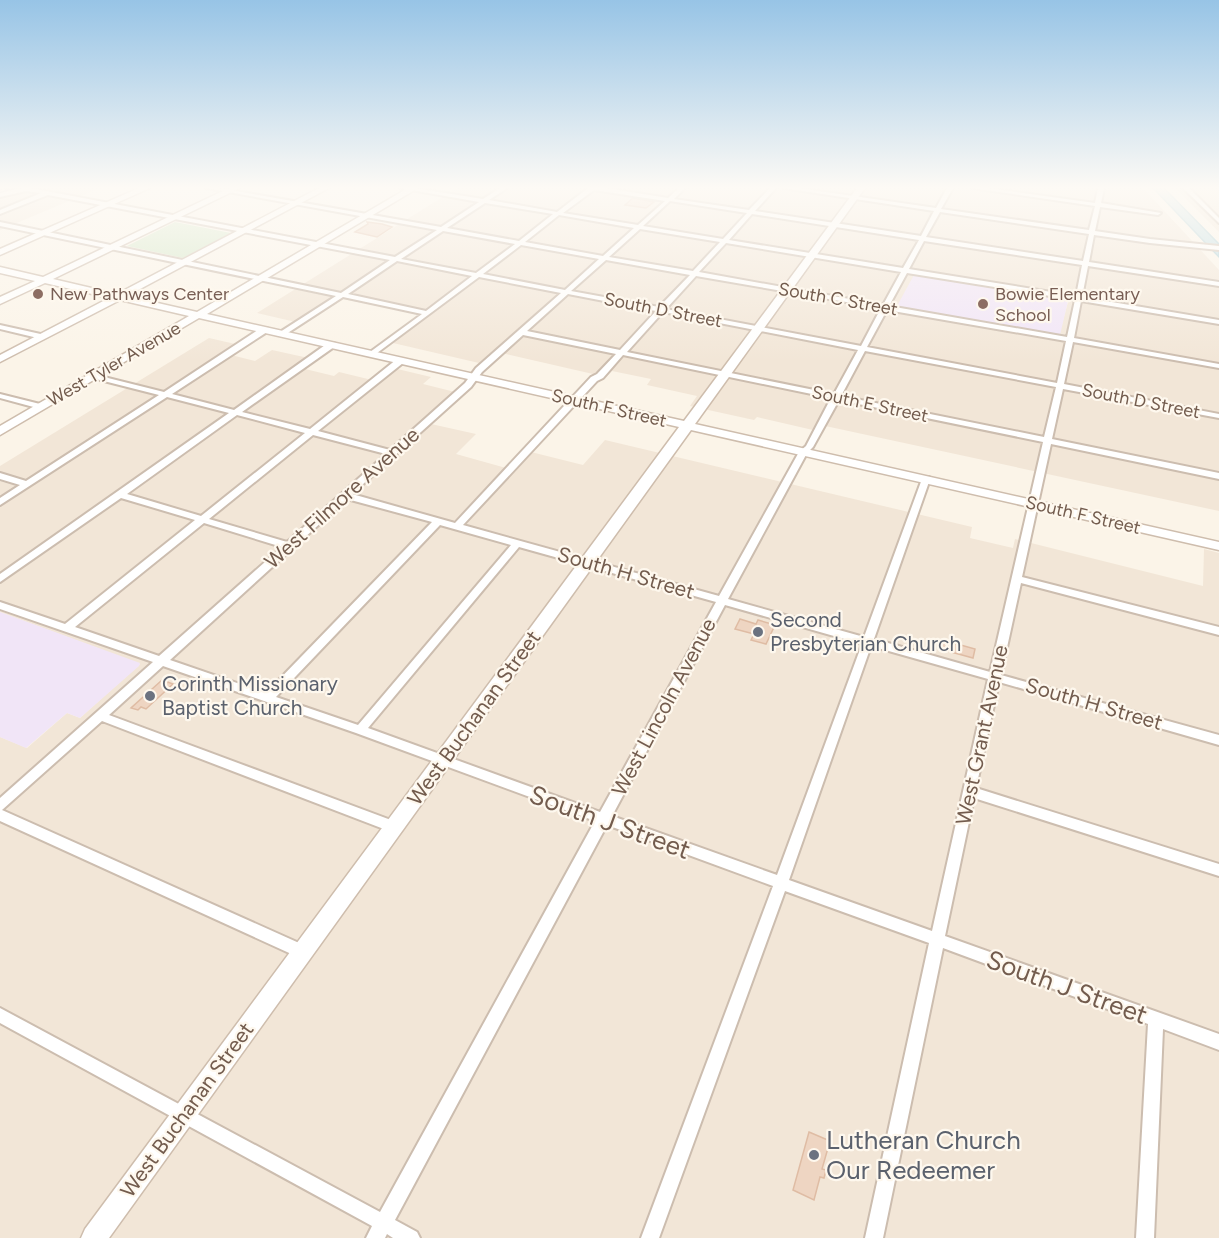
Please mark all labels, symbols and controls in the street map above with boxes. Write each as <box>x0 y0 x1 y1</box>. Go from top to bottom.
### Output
street label: South C Street <box>777 278 900 320</box>
place label: New Pathways Center <box>50 283 229 305</box>
place label: Bowie Elementary School <box>995 283 1140 326</box>
marker: New Pathways Center <box>31 287 45 301</box>
street label: South D Street <box>602 288 724 332</box>
marker: Bowie Elementary School <box>976 297 990 311</box>
street label: West Tyler Avenue <box>43 317 185 411</box>
street label: South D Street <box>1080 379 1202 423</box>
street label: South E Street <box>810 381 930 427</box>
street label: South F Street <box>549 384 669 432</box>
street label: West Filmore Avenue <box>259 422 424 574</box>
street label: South F Street <box>1023 491 1143 539</box>
street label: South H Street <box>555 541 698 604</box>
place label: Second Presbyterian Church <box>770 607 961 656</box>
street label: West Lincoln Avenue <box>606 614 721 800</box>
street label: West Buchanan Street <box>402 625 546 810</box>
marker: Second Presbyterian Church <box>751 625 765 639</box>
street label: West Grant Avenue <box>950 643 1013 827</box>
place label: Corinth Missionary Baptist Church <box>162 671 338 720</box>
street label: South H Street <box>1023 672 1166 735</box>
marker: Corinth Missionary Baptist Church <box>143 689 157 703</box>
street label: South J Street <box>525 778 695 866</box>
street label: South J Street <box>982 943 1152 1031</box>
street label: West Buchanan Street <box>115 1017 259 1202</box>
place label: Lutheran Church Our Redeemer <box>826 1124 1021 1186</box>
marker: Lutheran Church Our Redeemer <box>807 1148 821 1162</box>

